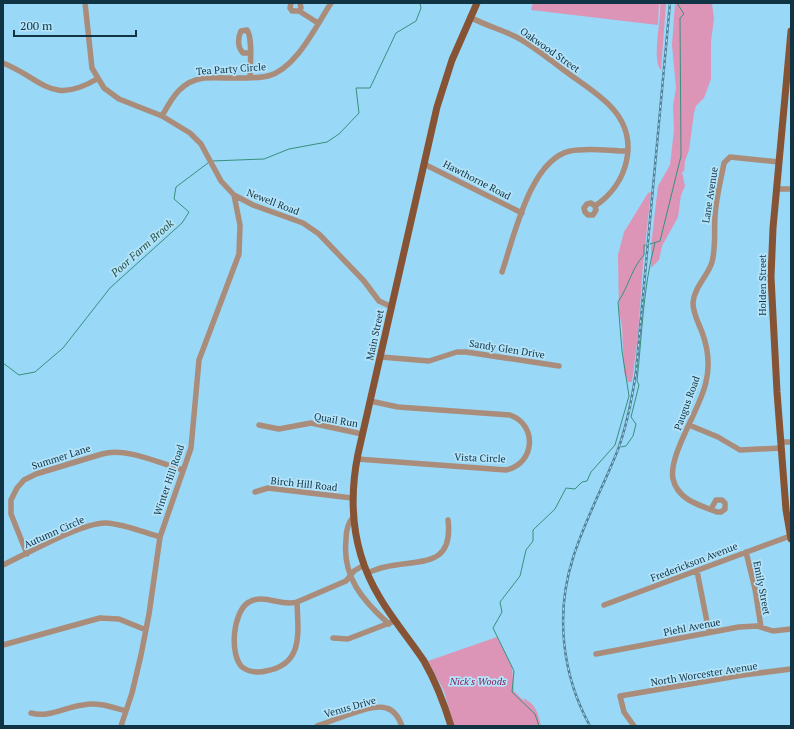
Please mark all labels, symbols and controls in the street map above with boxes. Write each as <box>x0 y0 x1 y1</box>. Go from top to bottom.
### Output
scale bar <box>14 12 136 38</box>
text: 200 m <box>20 18 53 33</box>
street label: Oakwood Street <box>517 24 583 76</box>
street label: Tea Party Circle <box>196 60 266 78</box>
street label: Hawthorne Road <box>441 157 513 203</box>
street label: Lane Avenue <box>699 166 721 224</box>
street label: Newell Road <box>245 186 302 218</box>
water label: Poor Farm Brook <box>107 216 177 280</box>
street label: Holden Street <box>756 254 769 316</box>
street label: Main Street <box>363 308 387 362</box>
street label: Sandy Glen Drive <box>468 337 546 361</box>
street label: Paugus Road <box>671 374 703 432</box>
street label: Quail Run <box>313 410 359 430</box>
street label: Summer Lane <box>30 441 92 473</box>
street label: Winter Hill Road <box>151 442 187 517</box>
street label: Vista Circle <box>454 451 506 465</box>
street label: Birch Hill Road <box>270 474 338 494</box>
street label: Autumn Circle <box>22 513 86 551</box>
street label: Frederickson Avenue <box>649 539 739 585</box>
street label: Emily Street <box>750 560 774 616</box>
street label: Piehl Avenue <box>662 615 722 639</box>
street label: North Worcester Avenue <box>650 659 758 689</box>
park label: Nick's Woods <box>449 675 506 688</box>
street label: Venus Drive <box>323 693 377 721</box>

